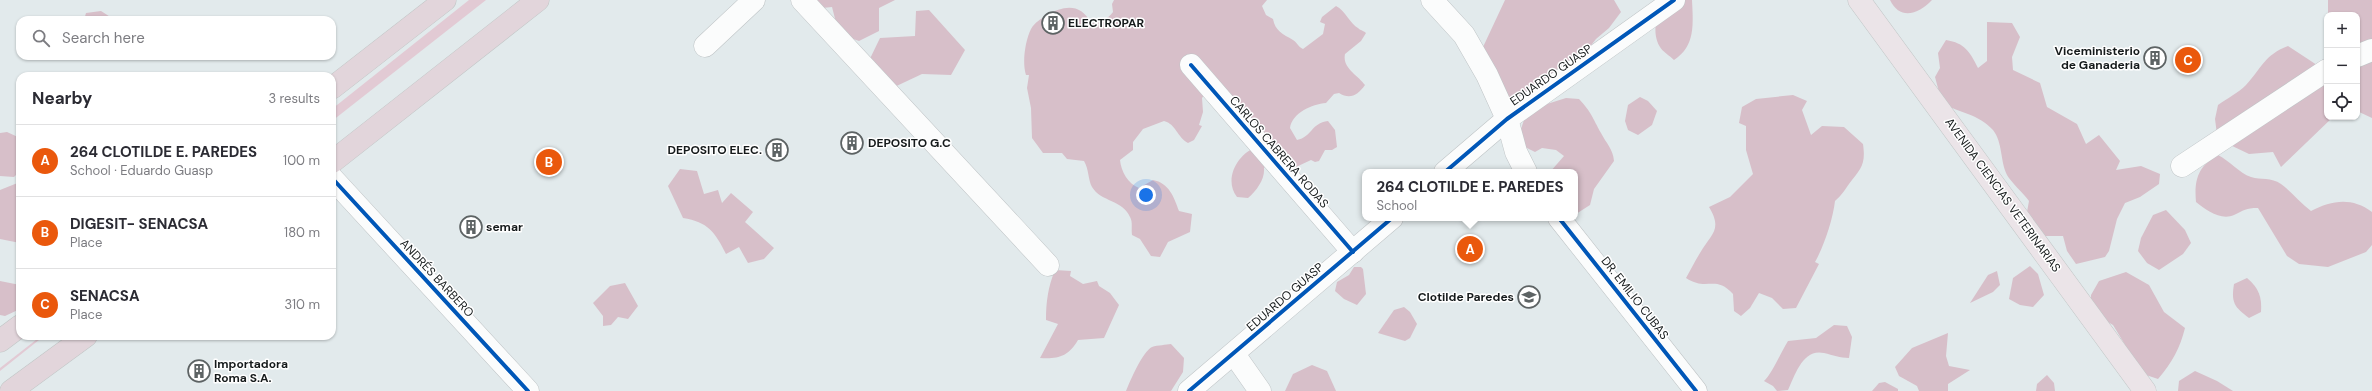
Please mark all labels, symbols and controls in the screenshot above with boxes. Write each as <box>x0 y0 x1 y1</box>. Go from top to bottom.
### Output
building icon: ELECTROPAR <box>1040 10 1066 36</box>
map controls <box>2324 12 2360 120</box>
button: + <box>2324 12 2360 48</box>
place label: ELECTROPAR <box>1068 15 1145 31</box>
search box <box>16 16 336 60</box>
icon: search <box>30 27 52 49</box>
text: Search here <box>62 28 145 48</box>
street label: EDUARDO GUASP <box>1507 41 1595 109</box>
place label: Viceministerio de Ganaderia <box>2054 43 2140 73</box>
building icon: Viceministerio de Ganaderia <box>2142 45 2168 71</box>
pin: C <box>2175 45 2201 75</box>
button: − <box>2324 48 2360 84</box>
button: locate <box>2324 84 2360 120</box>
text: Nearby <box>32 87 92 109</box>
text: 3 results <box>268 90 320 107</box>
street label: CARLOS CABRERA RODAS <box>1226 93 1332 211</box>
street label: AVENIDA CIENCIAS VETERINARIAS <box>1942 115 2064 275</box>
building icon: DEPOSITO G.C <box>839 130 865 156</box>
place label: DEPOSITO G.C <box>868 135 951 151</box>
building icon: DEPOSITO ELEC. <box>764 137 790 163</box>
text: 264 CLOTILDE E. PAREDES <box>70 142 257 162</box>
place label: DEPOSITO ELEC. <box>668 142 762 158</box>
pin: B <box>536 147 562 177</box>
text: A <box>40 152 50 169</box>
text: 100 m <box>283 152 320 169</box>
text: School · Eduardo Guasp <box>70 162 213 179</box>
popup <box>1362 169 1578 221</box>
text: 264 CLOTILDE E. PAREDES <box>1376 177 1564 197</box>
your location <box>1136 185 1156 205</box>
text: School <box>1376 197 1417 214</box>
text: DIGESIT- SENACSA <box>70 214 208 234</box>
building icon: semar <box>458 214 484 240</box>
place label: semar <box>486 219 523 235</box>
text: B <box>41 224 49 241</box>
text: 180 m <box>284 224 320 241</box>
text: Place <box>70 234 102 251</box>
pin: A <box>1457 234 1483 264</box>
street label: ANDRÉS BARBERO <box>397 236 477 320</box>
street label: DR. EMILIO CUBAS <box>1598 253 1672 343</box>
street label: EDUARDO GUASP <box>1243 259 1327 335</box>
school or university icon: Clotilde Paredes <box>1516 284 1542 310</box>
text: SENACSA <box>70 286 140 306</box>
place label: Clotilde Paredes <box>1418 289 1514 305</box>
text: C <box>40 296 50 313</box>
text: 310 m <box>285 296 320 313</box>
text: Place <box>70 306 102 323</box>
place label: Importadora Roma S.A. <box>214 356 288 386</box>
building icon: Importadora Roma S.A. <box>186 358 212 384</box>

